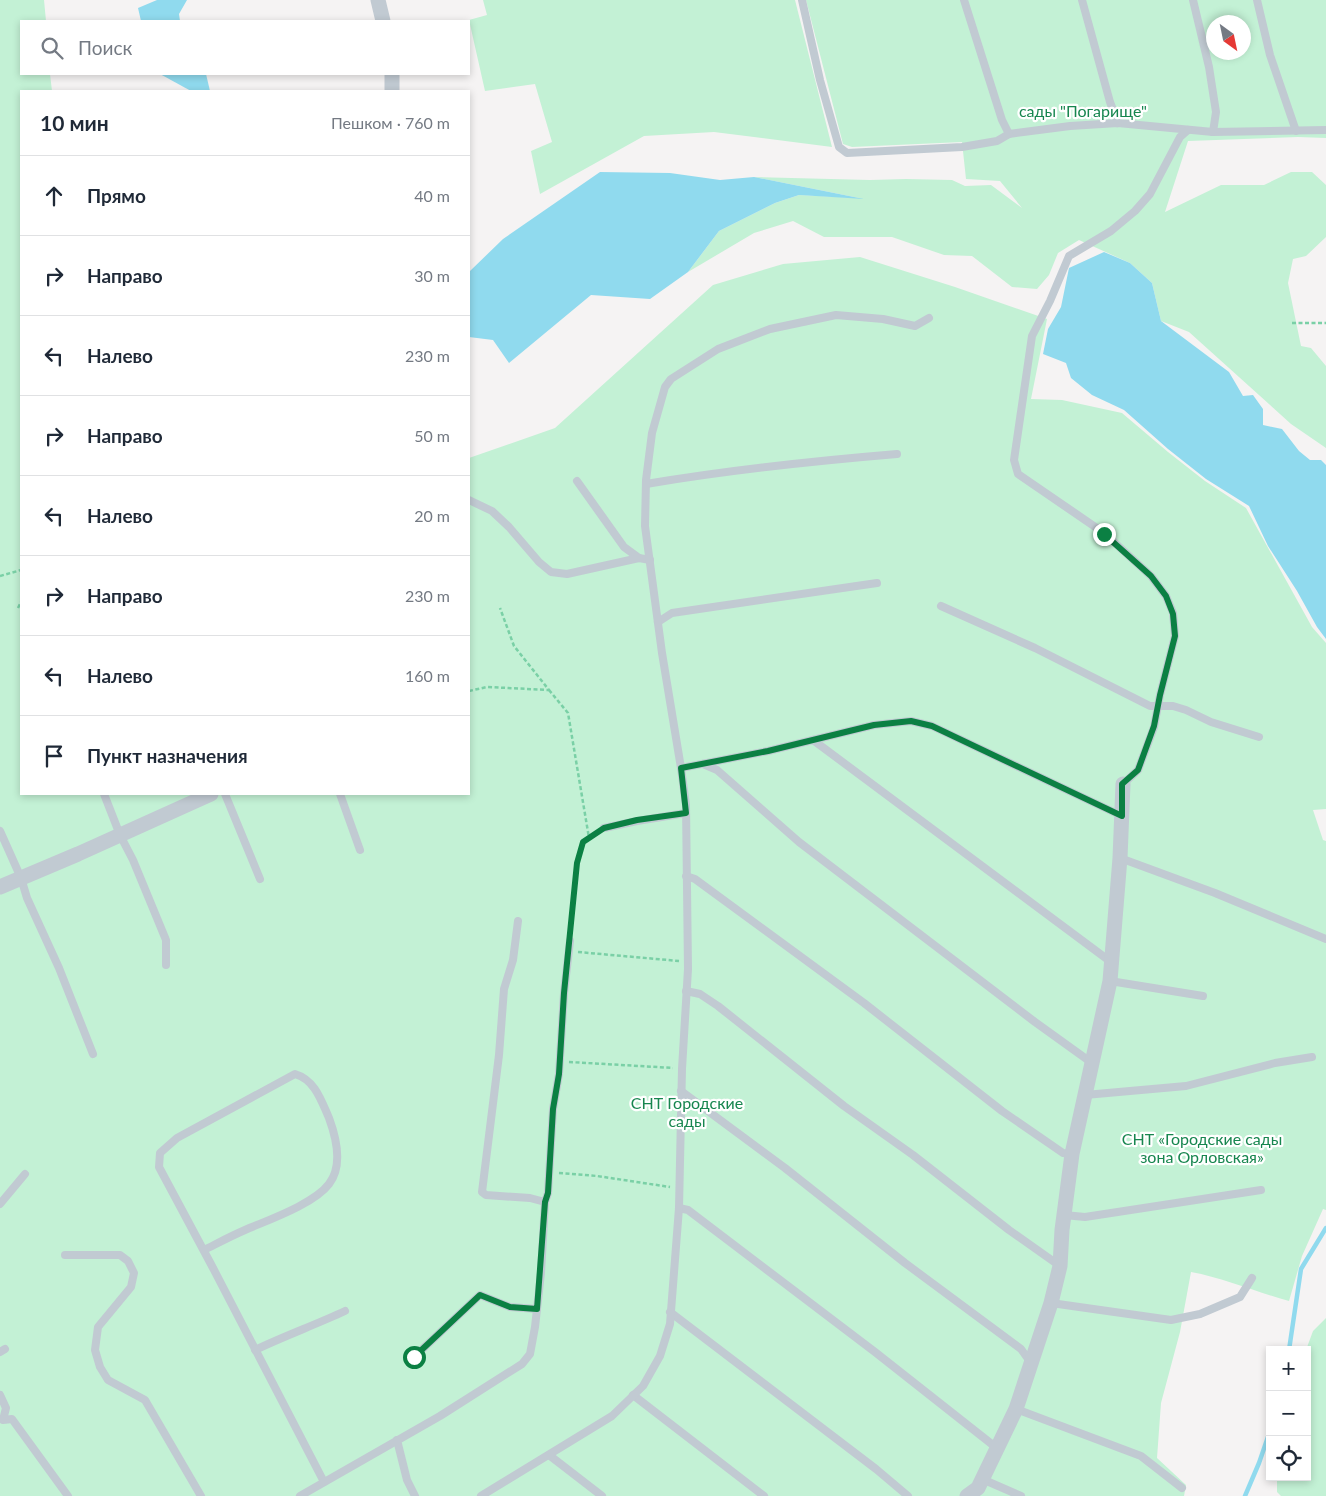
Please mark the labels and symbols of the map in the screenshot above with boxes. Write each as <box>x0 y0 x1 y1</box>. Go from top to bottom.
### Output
north arrow <box>1206 15 1251 60</box>
park label: сады "Погарище" <box>1019 101 1147 120</box>
route end <box>1093 523 1116 546</box>
park label: СНТ Городские сады <box>631 1093 743 1130</box>
park label: СНТ «Городские сады зона Орловская» <box>1122 1129 1282 1166</box>
route start <box>403 1346 426 1369</box>

